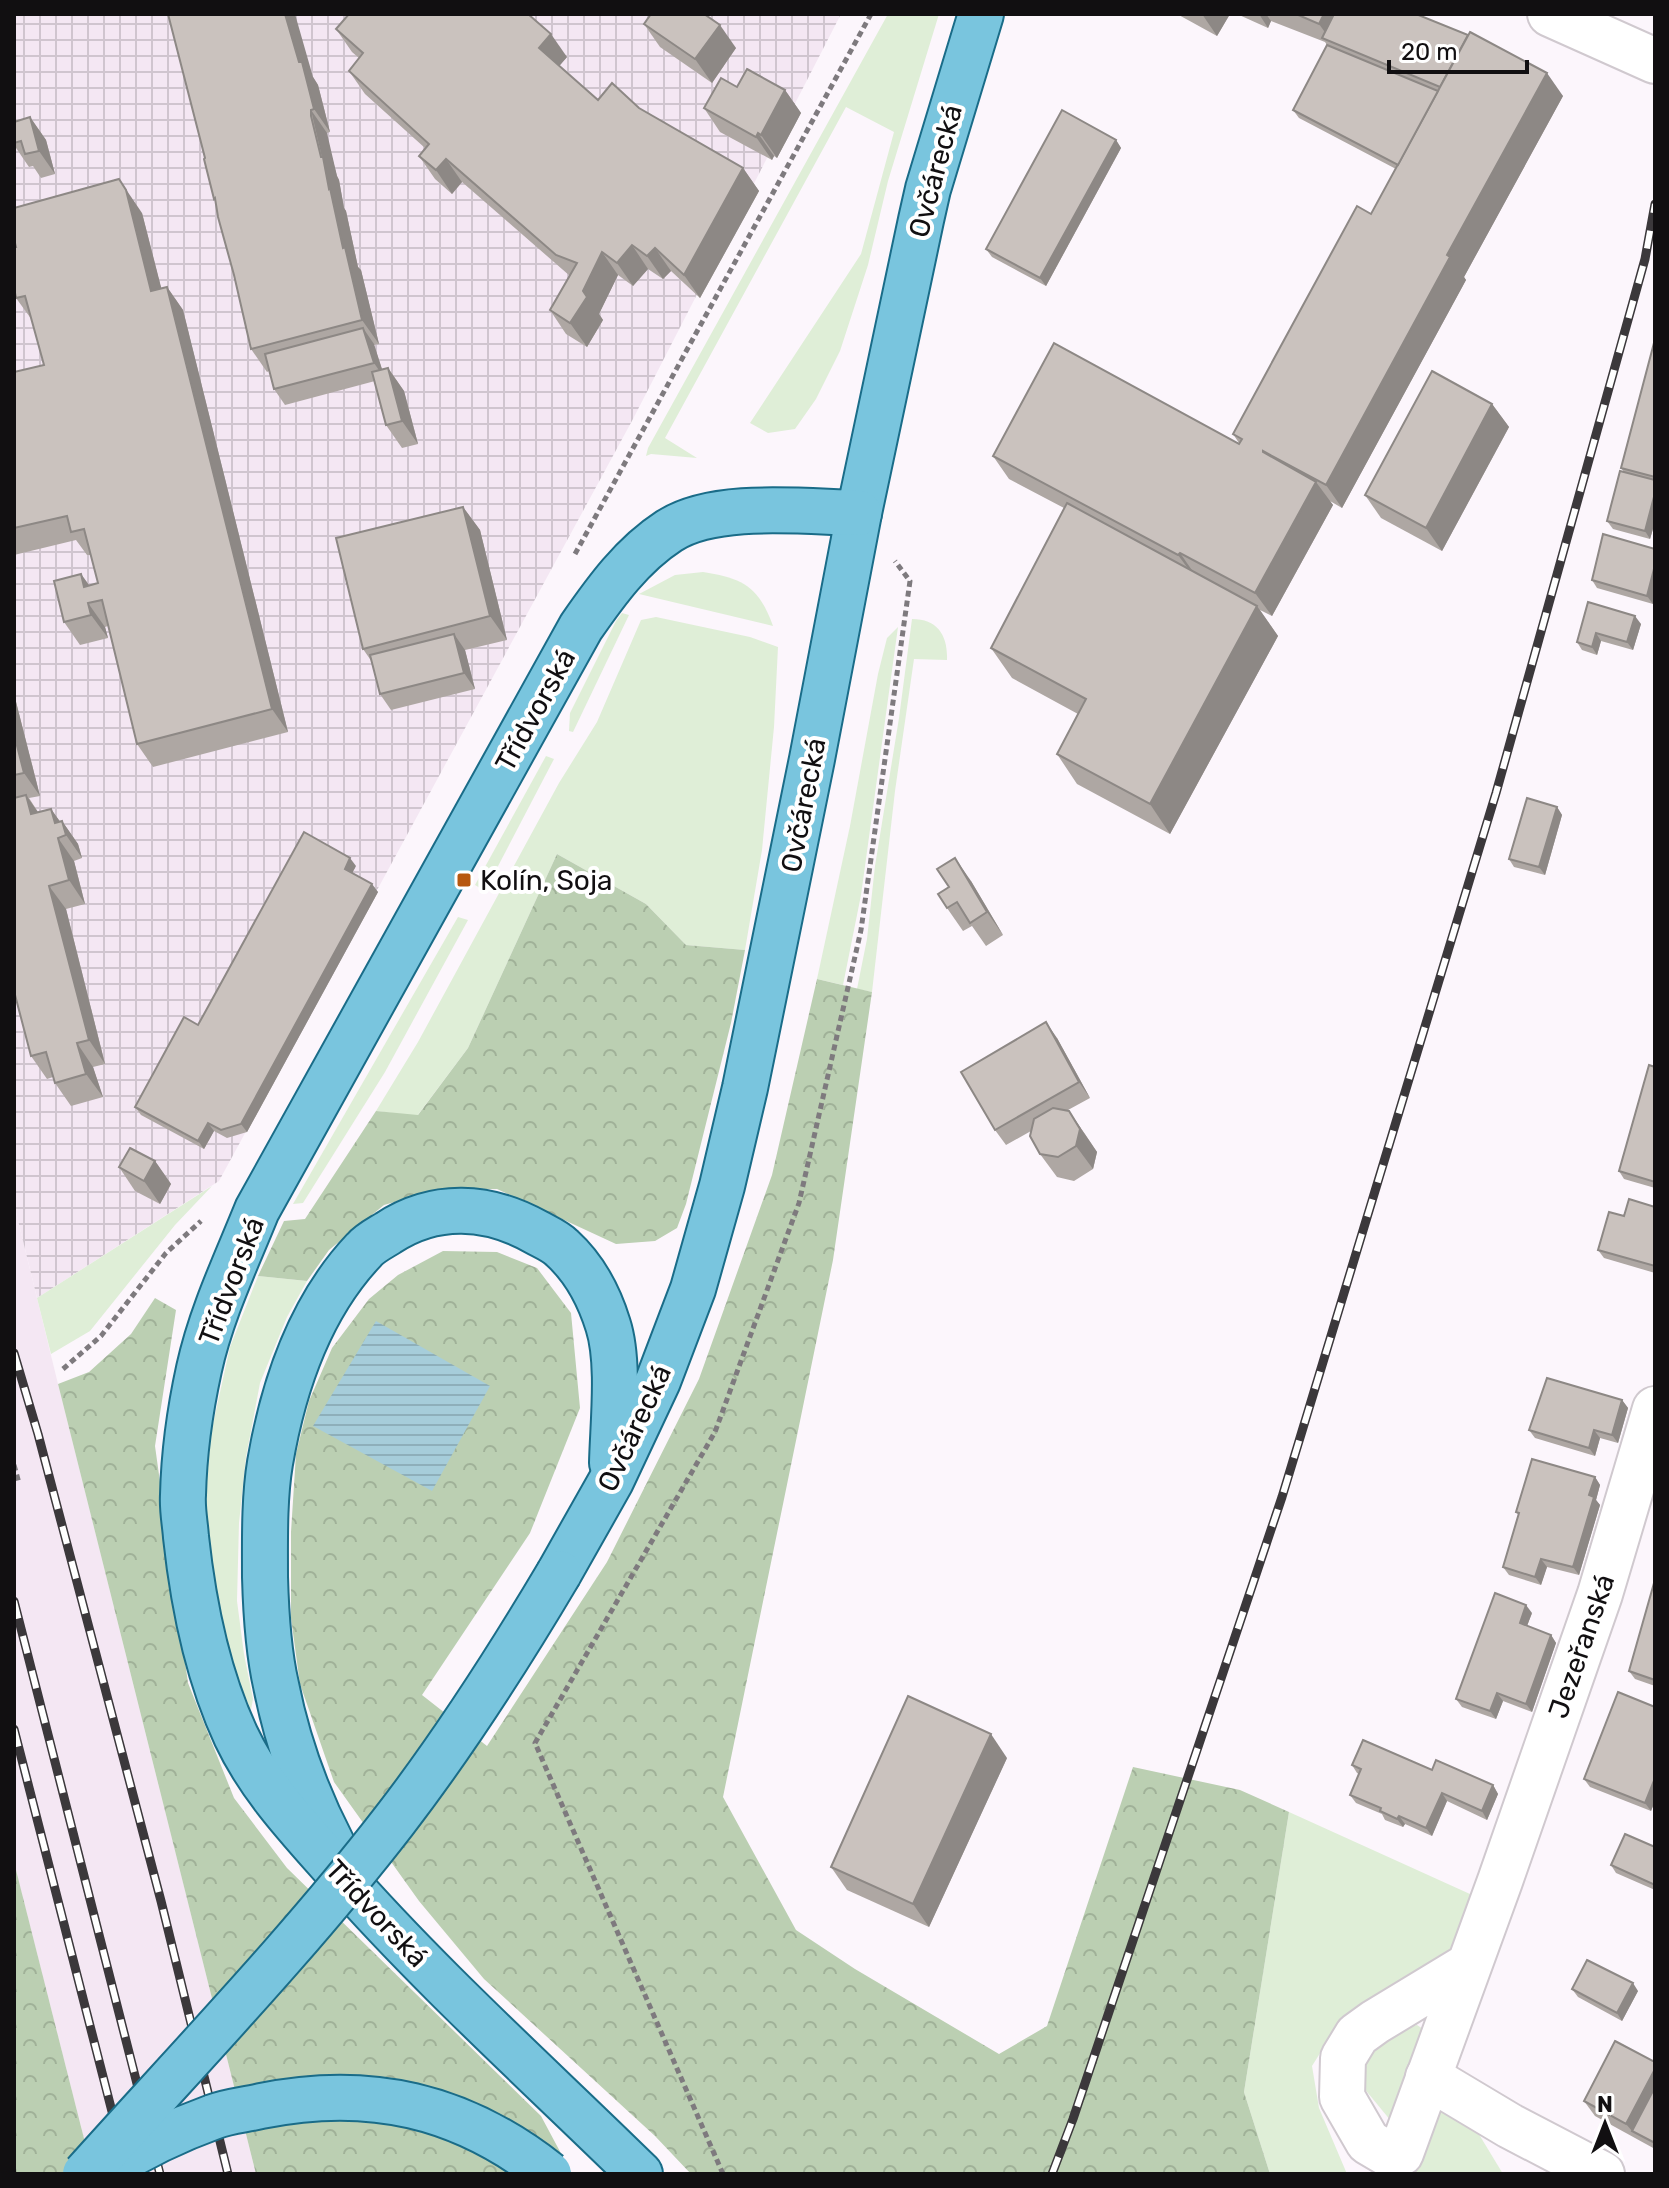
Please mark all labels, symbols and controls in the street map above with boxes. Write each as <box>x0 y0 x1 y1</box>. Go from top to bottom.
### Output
scale bar <box>1389 24 1527 74</box>
text: 20 m <box>1401 38 1458 66</box>
street label: Ovčárecká <box>902 101 969 241</box>
street label: Třídvorská <box>488 643 582 777</box>
street label: Ovčárecká <box>774 735 833 875</box>
place label: Kolín, Soja <box>480 864 613 897</box>
marker: Kolín, Soja <box>455 871 473 889</box>
street label: Třídvorská <box>192 1213 271 1350</box>
street label: Ovčárecká <box>591 1360 678 1497</box>
street label: Jezeřanská <box>1541 1570 1621 1722</box>
street label: Třídvorská <box>319 1853 435 1974</box>
north arrow <box>1565 2084 1645 2164</box>
text: N <box>1597 2091 1613 2118</box>

